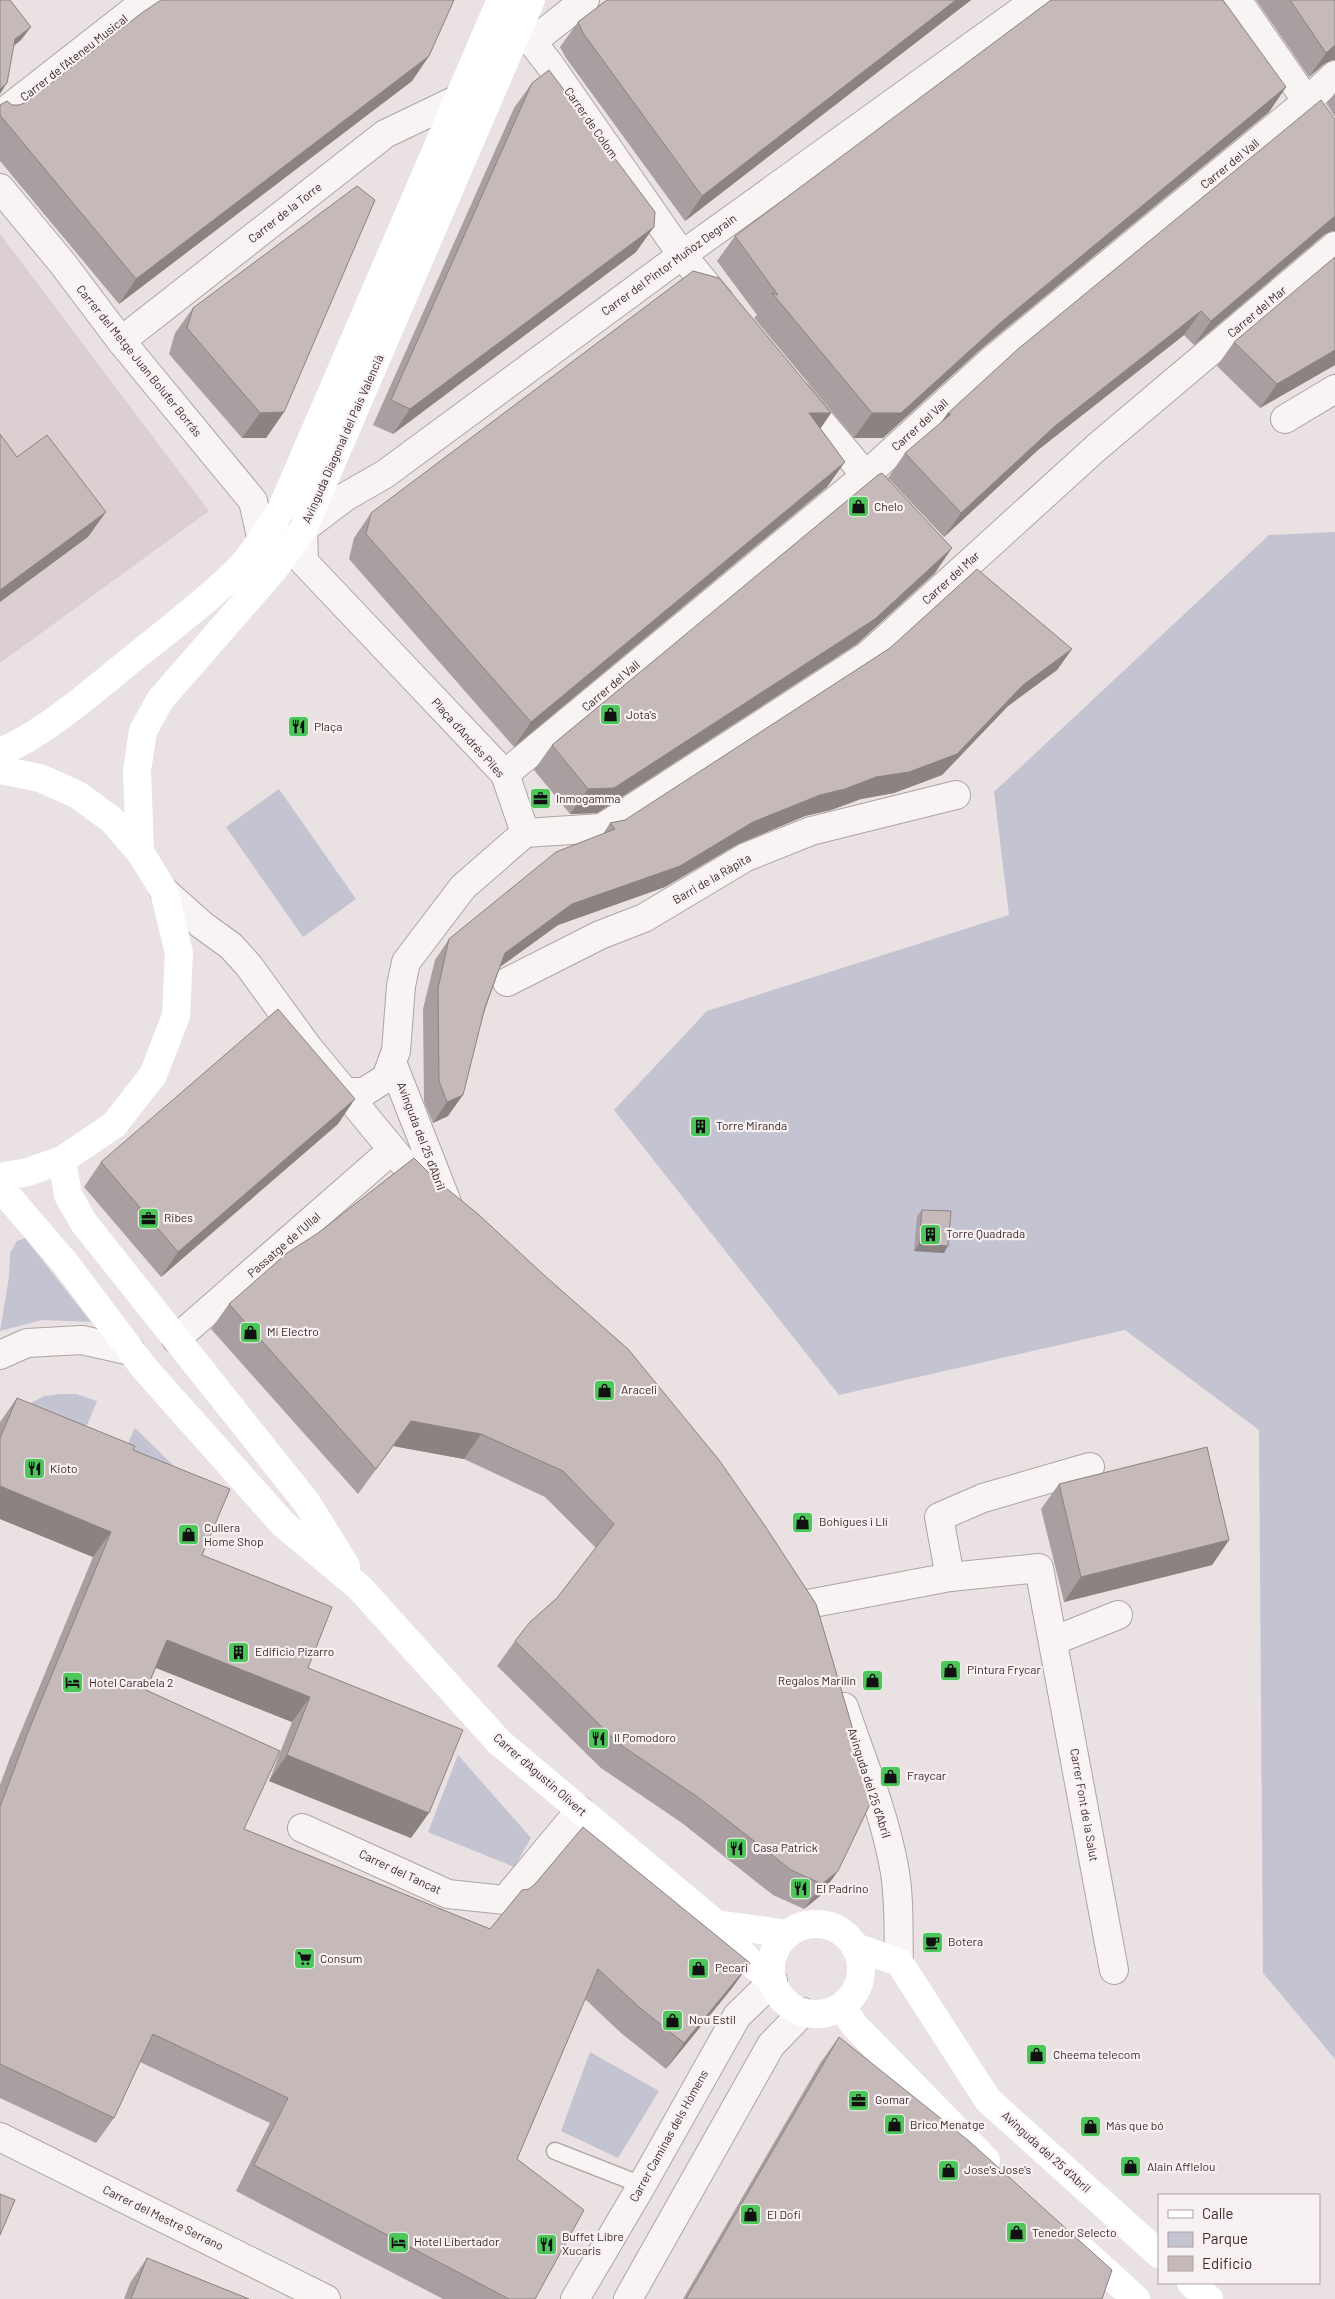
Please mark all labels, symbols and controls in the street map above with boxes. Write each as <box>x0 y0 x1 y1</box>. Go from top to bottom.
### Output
street label: Carrer de l'Ateneu Musical <box>17 11 130 104</box>
street label: Carrer de Colom <box>562 84 622 161</box>
street label: Carrer del Vall <box>1197 135 1262 191</box>
street label: Carrer de la Torre <box>245 179 324 245</box>
street label: Carrer del Pintor Muñoz Degrain <box>598 211 739 318</box>
street label: Carrer del Metge Juan Bolufer Borrás <box>74 282 205 439</box>
street label: Carrer del Mar <box>1224 282 1289 340</box>
street label: Avinguda Diagonal del País Valencià <box>298 352 386 525</box>
street label: Carrer del Vall <box>888 395 951 453</box>
shop icon: Chelo <box>846 495 870 519</box>
place label: Chelo <box>874 499 903 513</box>
street label: Carrer del Mar <box>919 547 982 607</box>
street label: Carrer del Vall <box>578 657 642 714</box>
street label: Plaça d'Andrés Piles <box>429 695 508 780</box>
shop icon: Jota's <box>598 703 622 727</box>
place label: Jota's <box>626 707 657 721</box>
restaurant icon: Plaça <box>286 715 310 739</box>
place label: Plaça <box>314 719 342 733</box>
office icon: Inmogamma <box>528 787 552 811</box>
place label: Inmogamma <box>556 791 621 805</box>
street label: Barri de la Ràpita <box>670 850 753 906</box>
street label: Avinguda del 25 d'Abril <box>395 1080 449 1192</box>
building icon: Torre Miranda <box>688 1114 712 1138</box>
place label: Torre Miranda <box>716 1118 787 1132</box>
office icon: Ribes <box>136 1206 160 1230</box>
street label: Passatge de l'Ullal <box>244 1209 323 1280</box>
place label: Ribes <box>164 1210 193 1224</box>
building icon: Torre Quadrada <box>918 1222 942 1246</box>
place label: Torre Quadrada <box>946 1226 1025 1240</box>
shop icon: Mi Electro <box>239 1320 263 1344</box>
place label: Mi Electro <box>267 1324 319 1338</box>
shop icon: Araceli <box>593 1378 617 1402</box>
place label: Araceli <box>621 1382 657 1396</box>
restaurant icon: Kioto <box>22 1457 46 1481</box>
place label: Kioto <box>50 1461 78 1475</box>
shop icon: Bohigues i Llí <box>791 1510 815 1534</box>
place label: Bohigues i Llí <box>819 1514 888 1528</box>
place label: Cullera Home Shop <box>204 1520 264 1548</box>
shop icon: Cullera Home Shop <box>176 1523 200 1547</box>
building icon: Edificio Pizarro <box>227 1640 251 1664</box>
place label: Edificio Pizarro <box>255 1644 334 1658</box>
shop icon: Pintura Frycar <box>939 1658 963 1682</box>
place label: Pintura Frycar <box>967 1662 1041 1676</box>
shop icon: Regalos Marilin <box>860 1669 884 1693</box>
hotel icon: Hotel Carabela 2 <box>61 1671 85 1695</box>
place label: Regalos Marilin <box>778 1673 856 1687</box>
place label: Hotel Carabela 2 <box>89 1675 173 1689</box>
restaurant icon: Il Pomodoro <box>586 1726 610 1750</box>
street label: Avinguda del 25 d'Abril <box>846 1726 894 1839</box>
street label: Carrer d'Agustin Olivert <box>491 1730 590 1818</box>
place label: Il Pomodoro <box>614 1730 676 1744</box>
street label: Carrer Font de la Salut <box>1068 1747 1102 1862</box>
shop icon: Fraycar <box>879 1764 903 1788</box>
place label: Fraycar <box>907 1768 947 1782</box>
restaurant icon: Casa Patrick <box>725 1836 749 1860</box>
place label: Casa Patrick <box>753 1840 818 1854</box>
street label: Carrer del Tancat <box>357 1846 444 1896</box>
restaurant icon: El Padrino <box>788 1877 812 1901</box>
place label: El Padrino <box>816 1881 869 1895</box>
cafe icon: Botera <box>920 1930 944 1954</box>
place label: Botera <box>948 1934 983 1948</box>
supermarket icon: Consum <box>292 1947 316 1971</box>
place label: Consum <box>320 1951 362 1965</box>
shop icon: Pecari <box>687 1956 711 1980</box>
place label: Pecari <box>715 1960 748 1974</box>
shop icon: Nou Estil <box>661 2008 685 2032</box>
place label: Nou Estil <box>689 2012 736 2026</box>
shop icon: Cheema telecom <box>1025 2043 1049 2067</box>
place label: Cheema telecom <box>1053 2047 1140 2061</box>
street label: Carrer Caminas dels Hòmens <box>626 2067 710 2204</box>
office icon: Gomar <box>847 2088 871 2112</box>
place label: Gomar <box>875 2092 910 2106</box>
street label: Avinguda del 25 d'Abril <box>999 2108 1094 2195</box>
shop icon: Brico Menatge <box>882 2113 906 2137</box>
shop icon: Más que bó <box>1078 2114 1102 2138</box>
place label: Brico Menatge <box>910 2117 985 2131</box>
place label: Más que bó <box>1106 2118 1164 2132</box>
shop icon: Alain Afflelou <box>1119 2155 1143 2179</box>
shop icon: Jose's Jose's <box>936 2158 960 2182</box>
place label: Alain Afflelou <box>1147 2159 1215 2173</box>
place label: Jose's Jose's <box>964 2162 1032 2176</box>
street label: Carrer del Mestre Serrano <box>101 2182 226 2252</box>
legend <box>1158 2194 1320 2284</box>
shop icon: El Dofi <box>739 2203 763 2227</box>
text: Calle <box>1202 2204 1234 2222</box>
place label: El Dofi <box>767 2207 801 2221</box>
shop icon: Tenedor Selecto <box>1004 2221 1028 2245</box>
place label: Tenedor Selecto <box>1032 2225 1117 2239</box>
place label: Buffet Libre Xucaris <box>562 2229 624 2257</box>
text: Parque <box>1202 2229 1248 2247</box>
hotel icon: Hotel Libertador <box>386 2230 410 2254</box>
restaurant icon: Buffet Libre Xucaris <box>534 2232 558 2256</box>
place label: Hotel Libertador <box>414 2234 500 2248</box>
text: Edificio <box>1202 2254 1252 2272</box>

